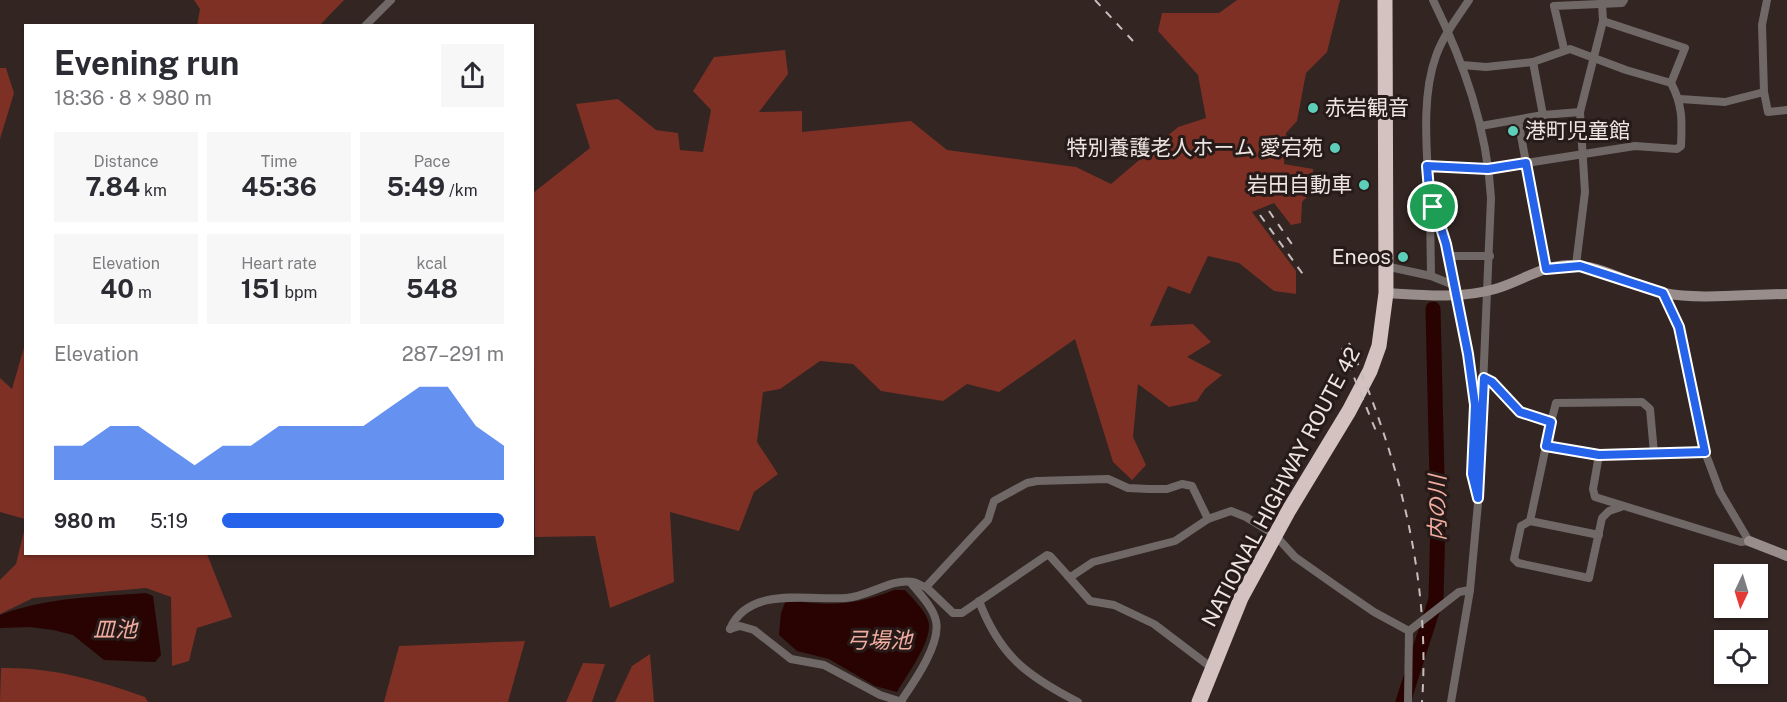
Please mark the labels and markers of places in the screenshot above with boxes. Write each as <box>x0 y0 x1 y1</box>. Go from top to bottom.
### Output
place label: 赤岩観音 <box>1325 95 1409 120</box>
marker: 赤岩観音 <box>1306 101 1320 115</box>
place label: 港町児童館 <box>1525 118 1630 143</box>
marker: 港町児童館 <box>1506 124 1520 138</box>
place label: 特別養護老人ホーム 愛宕苑 <box>1067 135 1323 160</box>
marker: 特別養護老人ホーム 愛宕苑 <box>1328 141 1342 155</box>
place label: 岩田自動車 <box>1247 172 1352 197</box>
marker: 岩田自動車 <box>1357 178 1371 192</box>
pin <box>1407 181 1458 232</box>
place label: Eneos <box>1332 244 1391 269</box>
marker: Eneos <box>1396 250 1410 264</box>

